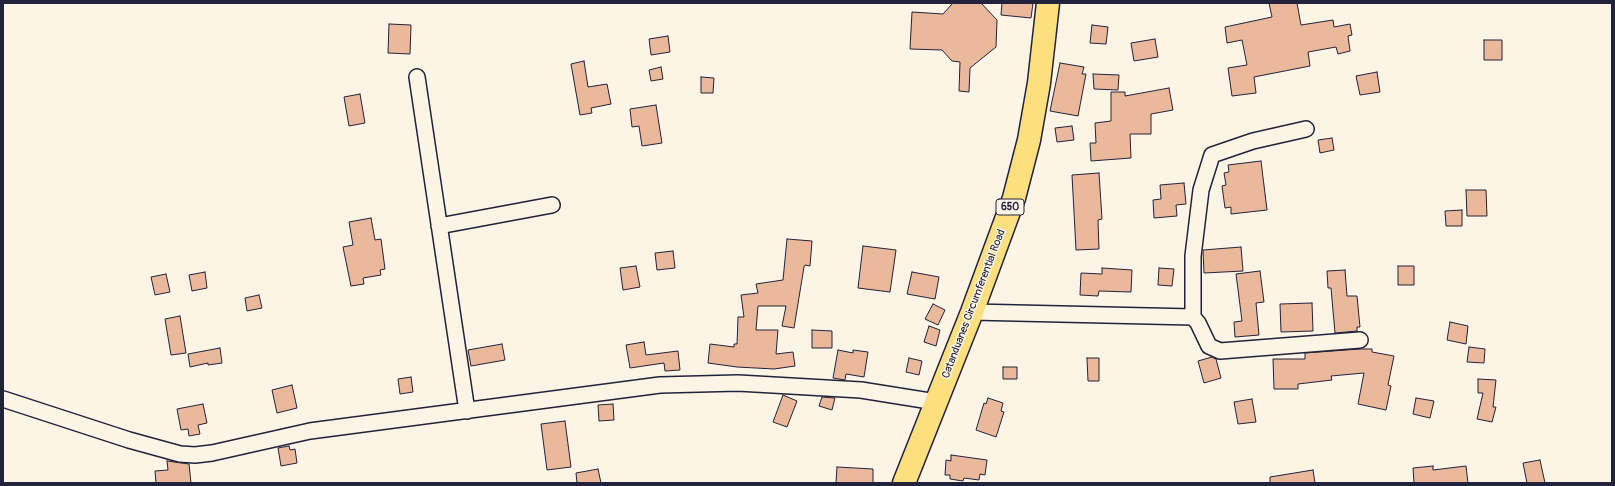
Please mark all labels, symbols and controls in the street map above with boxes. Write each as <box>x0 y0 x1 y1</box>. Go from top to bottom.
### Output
road number: 650 <box>996 199 1024 215</box>
street label: Catanduanes Circumferential Road <box>939 228 1009 380</box>

